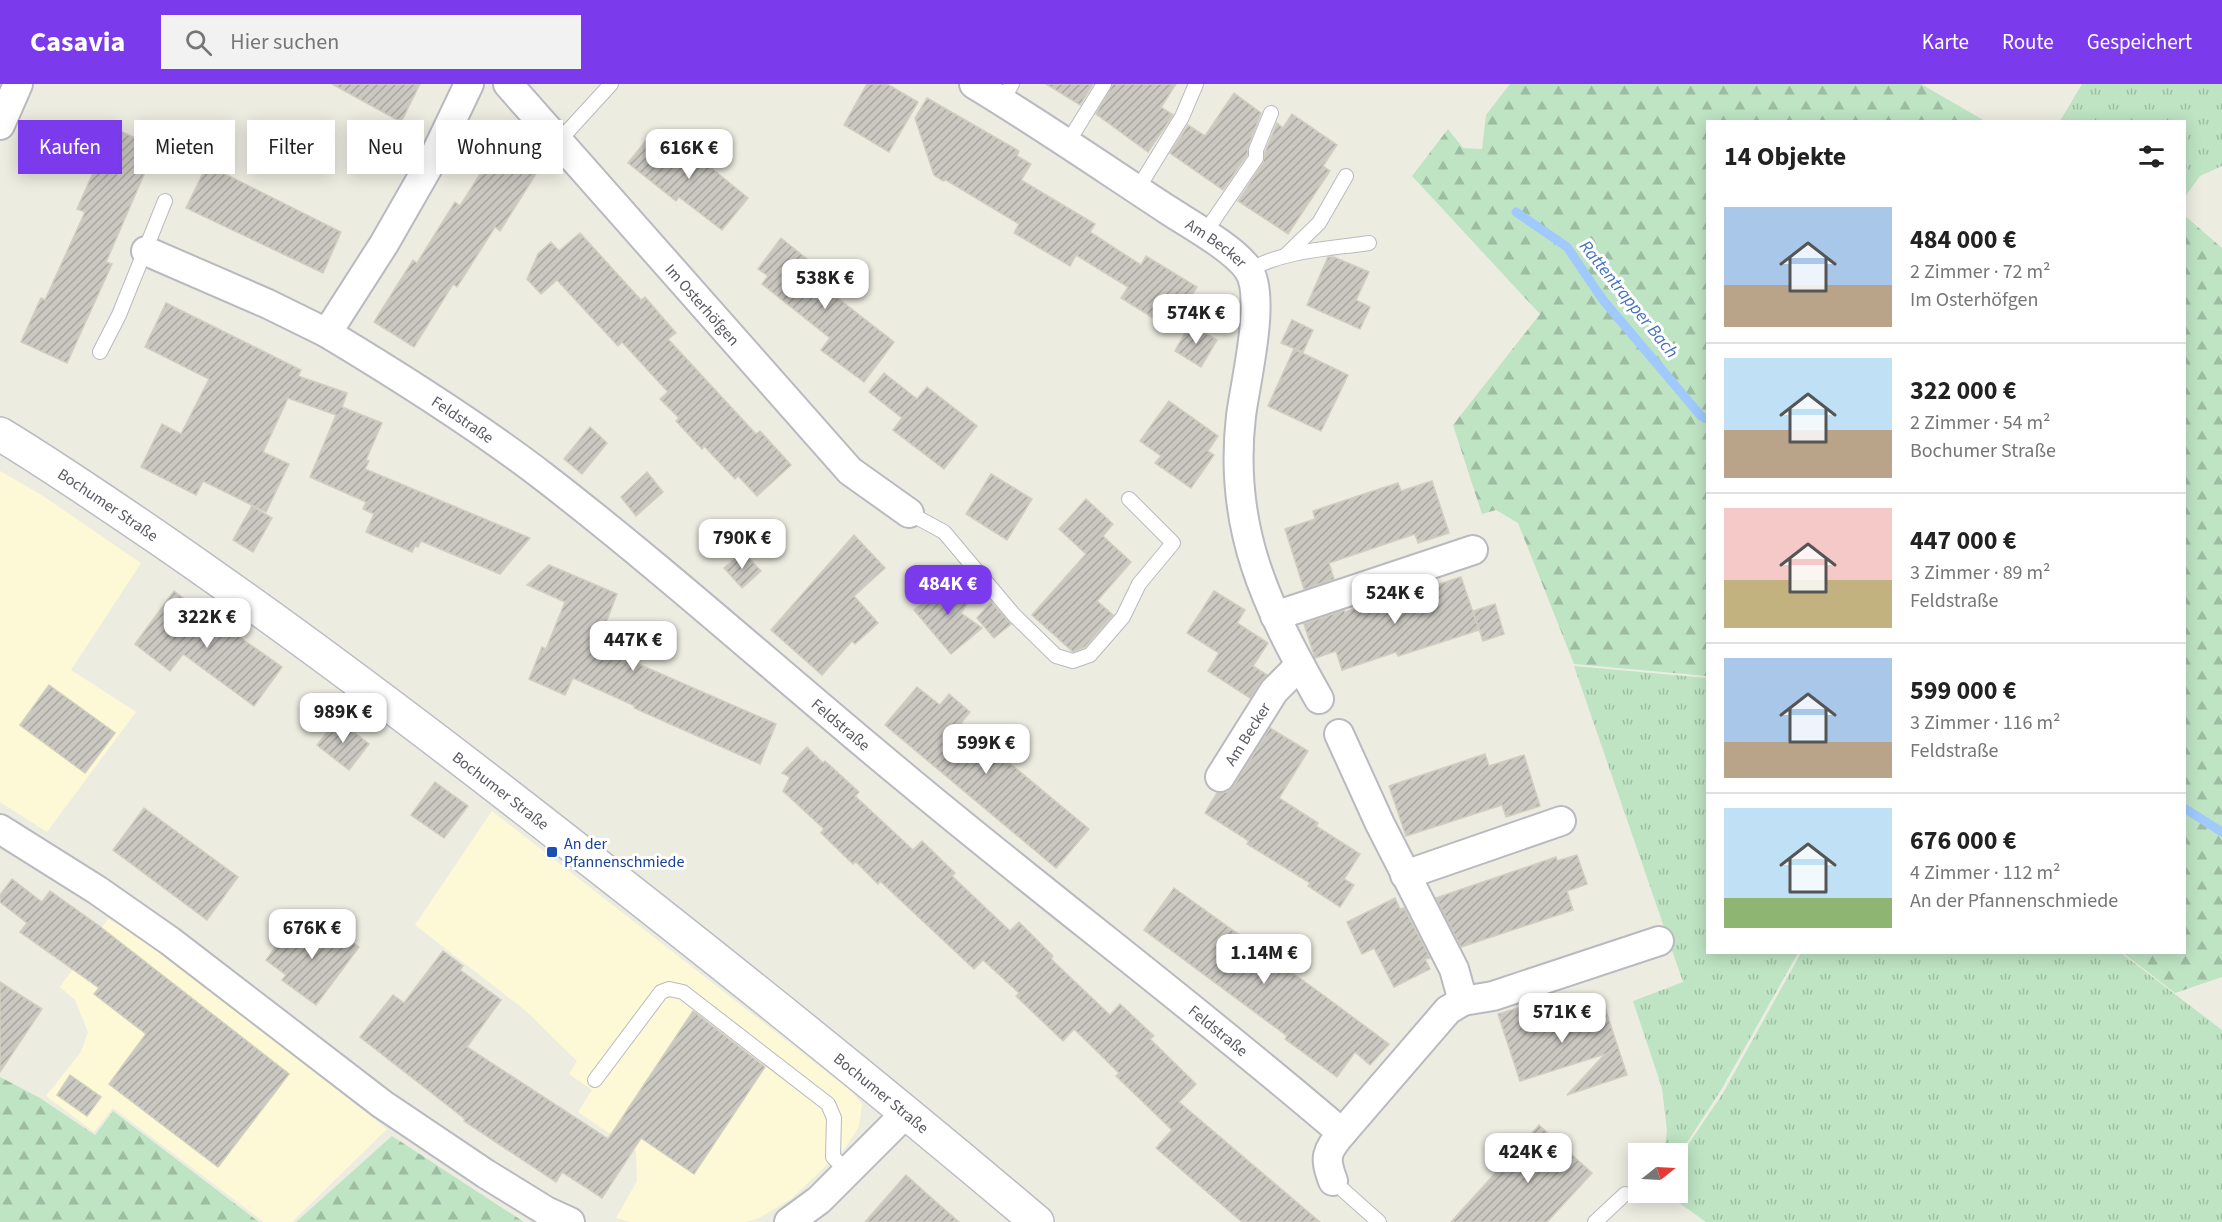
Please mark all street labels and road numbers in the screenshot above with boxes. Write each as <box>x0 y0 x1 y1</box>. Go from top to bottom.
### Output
street label: Am Becker <box>1181 214 1252 273</box>
street label: Im Osterhöfgen <box>660 259 744 351</box>
street label: Feldstraße <box>427 391 498 449</box>
street label: Bochumer Straße <box>53 463 162 547</box>
street label: Feldstraße <box>806 694 875 756</box>
street label: Am Becker <box>1220 698 1276 770</box>
street label: Bochumer Straße <box>447 747 553 835</box>
street label: Feldstraße <box>1183 1000 1252 1062</box>
street label: Bochumer Straße <box>829 1048 933 1139</box>

